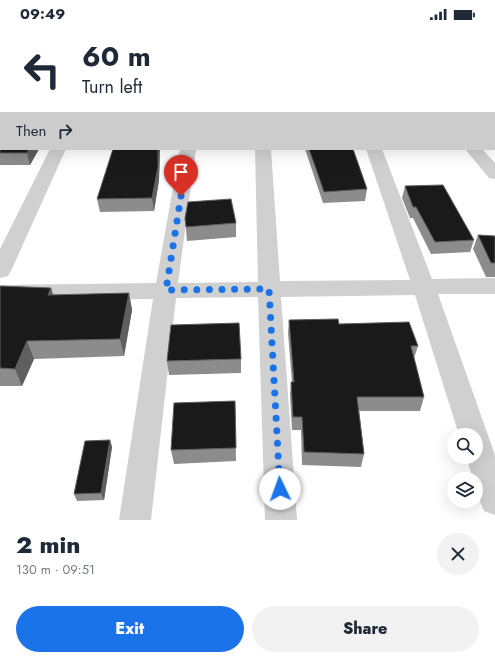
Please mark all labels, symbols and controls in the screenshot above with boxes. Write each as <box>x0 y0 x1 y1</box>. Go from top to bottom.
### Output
text: 09:49 <box>20 3 65 25</box>
text: 60 m <box>82 36 151 77</box>
icon: left <box>16 44 68 96</box>
text: Turn left <box>82 74 142 100</box>
text: Then <box>16 120 46 142</box>
icon: right <box>54 120 76 142</box>
pin <box>164 155 198 196</box>
icon: arrive <box>170 161 192 183</box>
map controls <box>447 428 483 508</box>
button: search <box>447 428 483 464</box>
position arrow <box>259 468 301 510</box>
button: layers <box>447 472 483 508</box>
text: 2 min <box>16 527 80 562</box>
button: close <box>437 533 479 575</box>
text: 130 m · 09:51 <box>16 560 95 579</box>
button: Exit <box>16 606 244 652</box>
button: Share <box>252 606 479 652</box>

